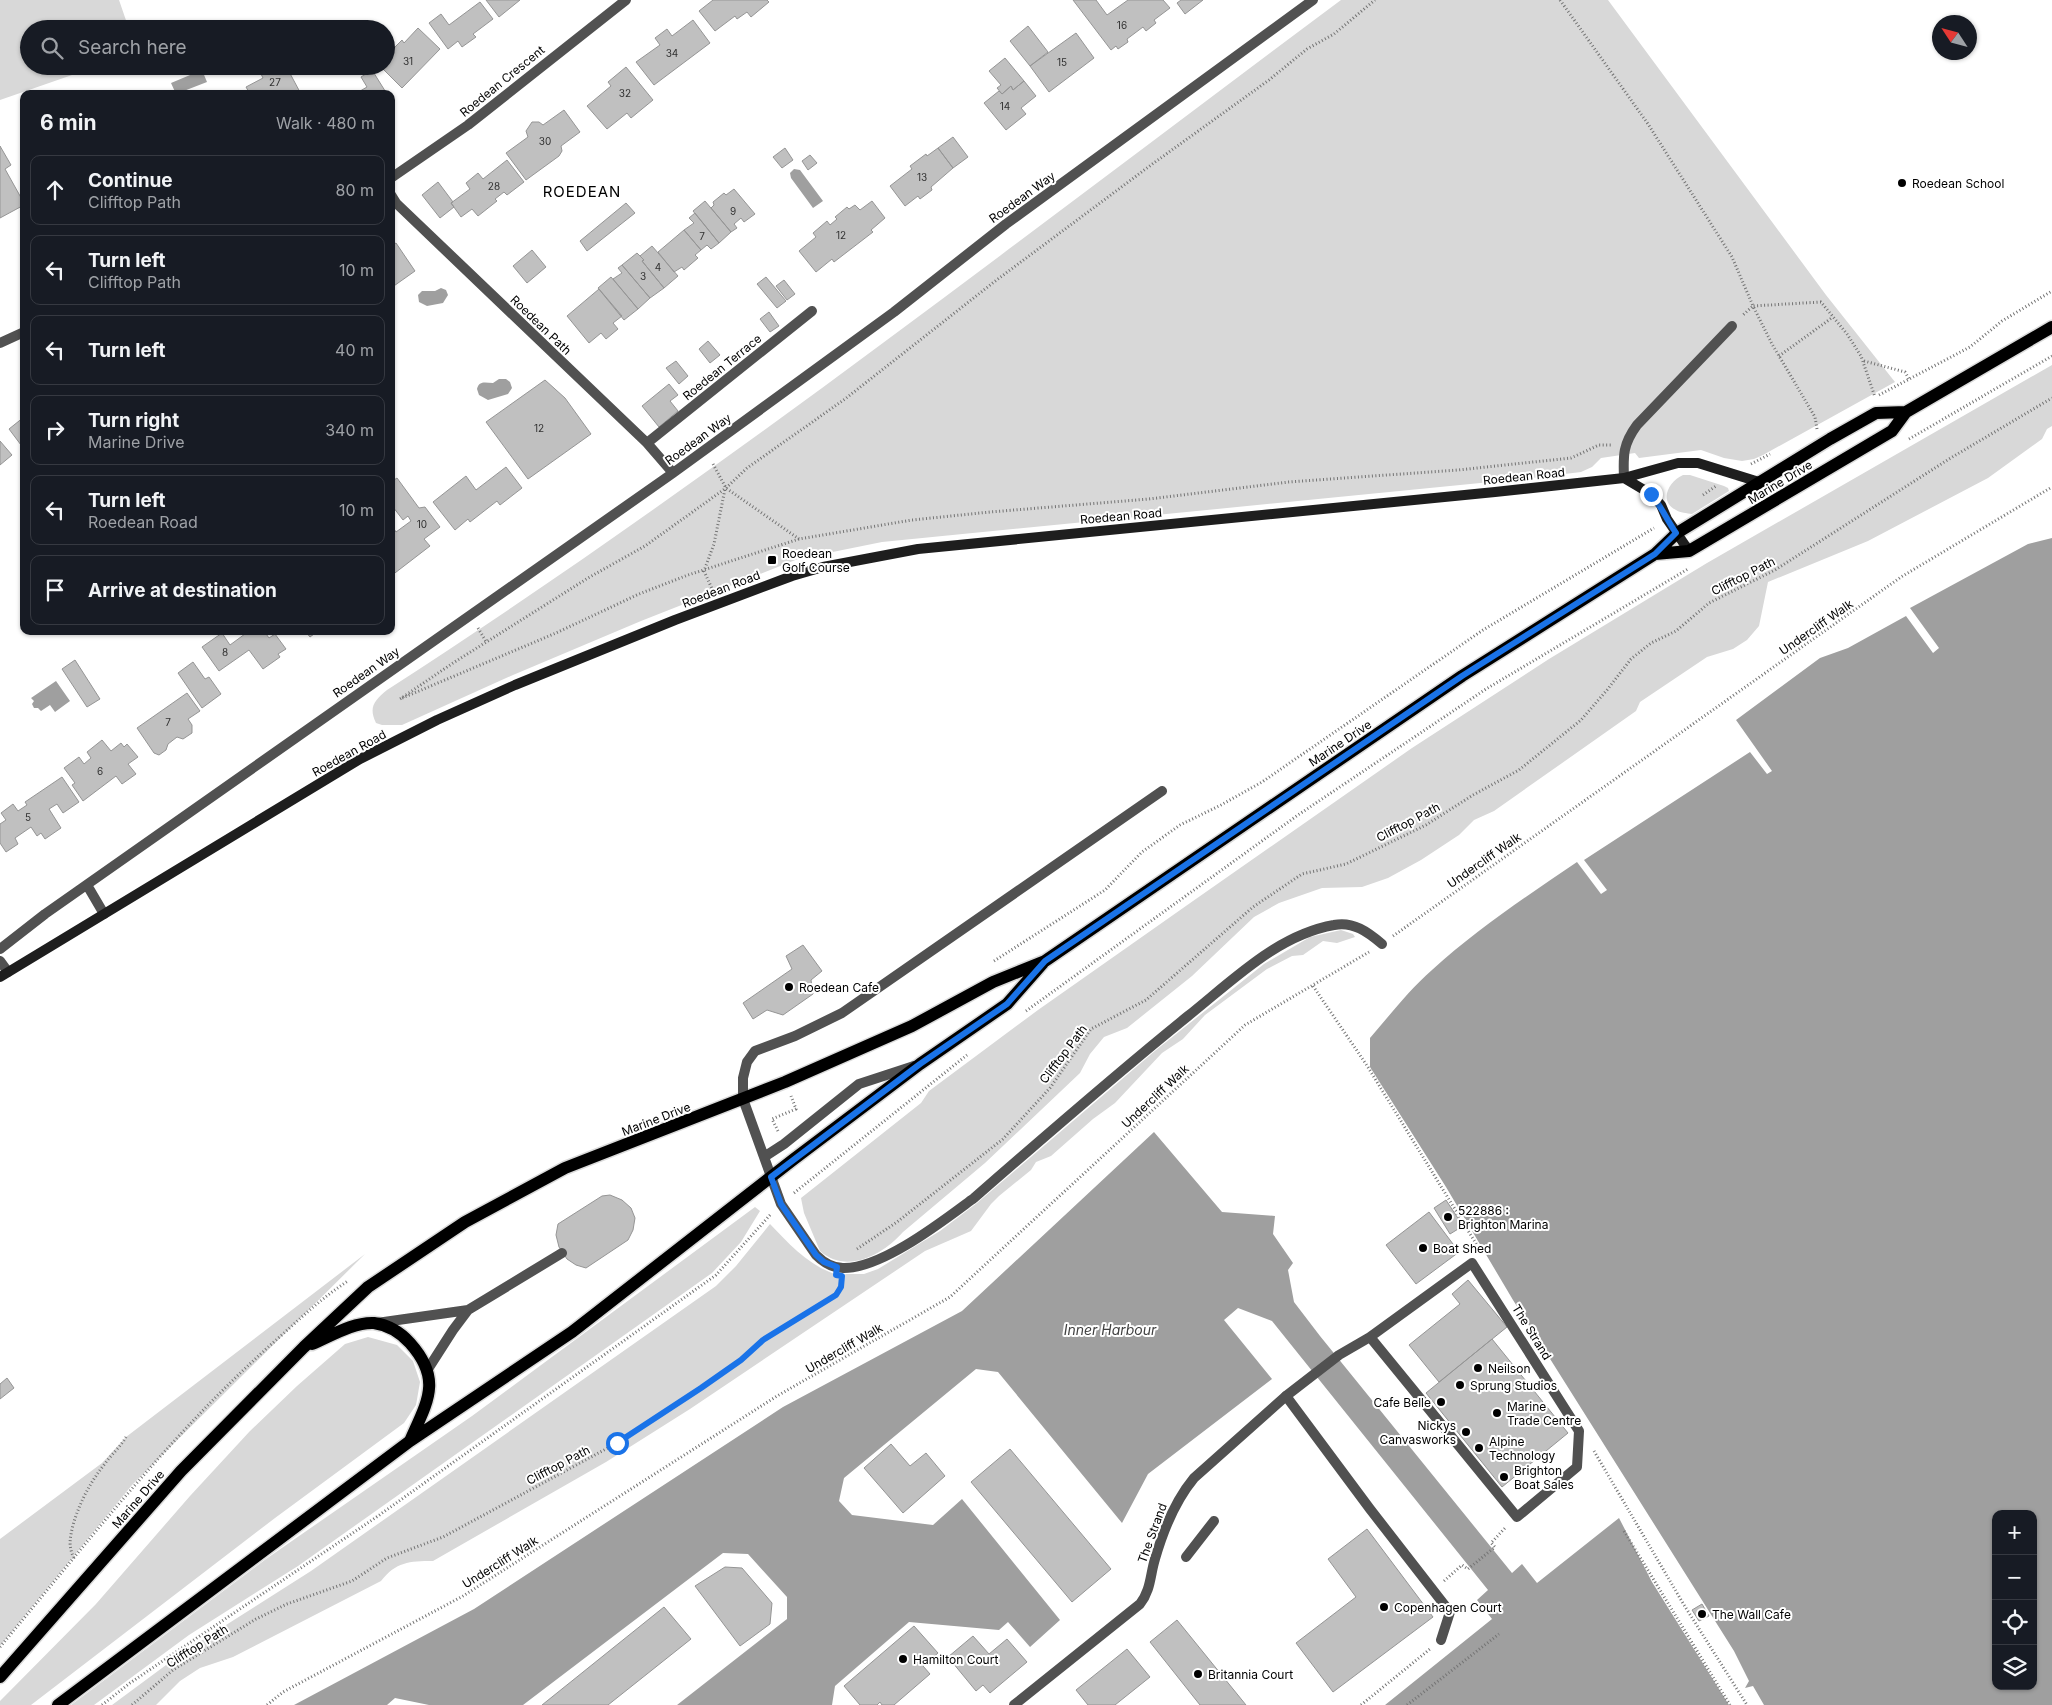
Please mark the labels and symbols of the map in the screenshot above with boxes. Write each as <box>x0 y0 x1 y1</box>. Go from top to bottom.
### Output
north arrow <box>1932 15 1977 60</box>
house number: 16 <box>1117 19 1127 31</box>
street label: Roedean Crescent <box>457 42 547 120</box>
house number: 34 <box>666 47 678 59</box>
house number: 31 <box>403 55 413 67</box>
house number: 15 <box>1057 56 1067 68</box>
house number: 27 <box>269 76 281 88</box>
house number: 32 <box>619 87 631 99</box>
house number: 14 <box>1000 100 1010 112</box>
house number: 30 <box>539 135 551 147</box>
street label: Roedean Way <box>986 168 1058 226</box>
house number: 13 <box>917 171 927 183</box>
place label: Roedean School <box>1912 176 2004 191</box>
marker: Roedean School <box>1896 177 1908 189</box>
house number: 28 <box>488 180 500 192</box>
district label: ROEDEAN <box>543 182 621 201</box>
house number: 9 <box>730 205 736 217</box>
house number: 12 <box>836 229 846 241</box>
house number: 7 <box>699 230 705 242</box>
house number: 4 <box>655 261 661 273</box>
house number: 3 <box>640 270 646 282</box>
street label: Roedean Path <box>507 292 575 358</box>
street label: Roedean Terrace <box>680 331 764 403</box>
street label: Roedean Way <box>662 410 734 468</box>
house number: 12 <box>534 422 544 434</box>
street label: Marine Drive <box>1745 457 1815 507</box>
street label: Roedean Road <box>1482 464 1566 488</box>
route end <box>1640 483 1663 506</box>
street label: Roedean Road <box>1079 505 1163 527</box>
house number: 10 <box>417 518 427 530</box>
place label: Roedean Golf Course <box>782 546 850 575</box>
street label: Clifftop Path <box>1709 553 1777 599</box>
marker: Roedean Golf Course <box>766 554 778 566</box>
street label: Roedean Road <box>680 567 762 611</box>
street label: Undercliff Walk <box>1776 596 1856 658</box>
street label: Roedean Way <box>330 643 402 700</box>
house number: 8 <box>222 646 228 658</box>
house number: 7 <box>165 716 171 728</box>
street label: Marine Drive <box>1306 717 1374 769</box>
street label: Roedean Road <box>309 726 389 780</box>
house number: 6 <box>97 765 103 777</box>
street label: Clifftop Path <box>1374 799 1442 845</box>
house number: 5 <box>25 811 31 823</box>
street label: Undercliff Walk <box>1444 829 1524 891</box>
place label: Roedean Cafe <box>799 980 879 995</box>
marker: Roedean Cafe <box>783 981 795 993</box>
street label: Clifftop Path <box>1036 1022 1090 1086</box>
street label: Undercliff Walk <box>1118 1061 1192 1131</box>
street label: Marine Drive <box>619 1099 693 1139</box>
place label: 522886 : Brighton Marina <box>1458 1203 1548 1232</box>
marker: 522886 : Brighton Marina <box>1442 1211 1454 1223</box>
place label: Boat Shed <box>1433 1241 1491 1256</box>
marker: Boat Shed <box>1417 1242 1429 1254</box>
street label: The Strand <box>1509 1302 1555 1362</box>
street label: Undercliff Walk <box>803 1320 886 1376</box>
water label: Inner Harbour <box>1064 1321 1157 1338</box>
place label: Neilson <box>1488 1361 1530 1376</box>
marker: Neilson <box>1472 1362 1484 1374</box>
place label: Sprung Studios <box>1470 1378 1557 1393</box>
marker: Sprung Studios <box>1454 1379 1466 1391</box>
place label: Cafe Belle <box>1373 1395 1431 1410</box>
marker: Cafe Belle <box>1435 1396 1447 1408</box>
place label: Marine Trade Centre <box>1507 1399 1581 1428</box>
marker: Marine Trade Centre <box>1491 1407 1503 1419</box>
place label: Nickys Canvasworks <box>1379 1418 1456 1447</box>
marker: Nickys Canvasworks <box>1460 1426 1472 1438</box>
route start <box>606 1432 629 1455</box>
place label: Alpine Technology <box>1489 1434 1556 1463</box>
street label: Clifftop Path <box>524 1442 592 1488</box>
marker: Alpine Technology <box>1473 1442 1485 1454</box>
place label: Brighton Boat Sales <box>1514 1463 1574 1492</box>
street label: Marine Drive <box>109 1467 167 1531</box>
marker: Brighton Boat Sales <box>1498 1471 1510 1483</box>
street label: The Strand <box>1134 1501 1170 1565</box>
street label: Undercliff Walk <box>459 1532 541 1591</box>
place label: Copenhagen Court <box>1394 1600 1502 1615</box>
marker: Copenhagen Court <box>1378 1601 1390 1613</box>
place label: The Wall Cafe <box>1712 1607 1791 1622</box>
marker: The Wall Cafe <box>1696 1608 1708 1620</box>
street label: Clifftop Path <box>163 1621 231 1671</box>
place label: Hamilton Court <box>913 1652 998 1667</box>
marker: Hamilton Court <box>897 1653 909 1665</box>
place label: Britannia Court <box>1208 1667 1293 1682</box>
marker: Britannia Court <box>1192 1668 1204 1680</box>

